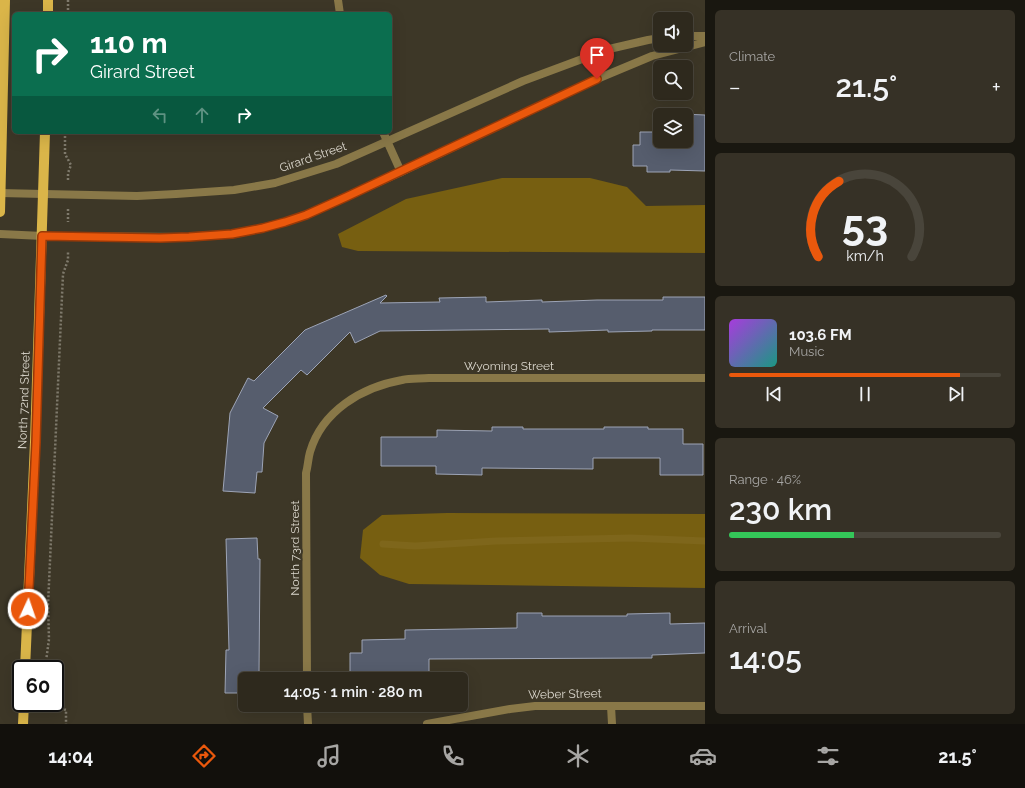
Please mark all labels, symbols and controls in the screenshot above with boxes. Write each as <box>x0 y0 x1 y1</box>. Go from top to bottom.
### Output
map controls <box>653 12 693 148</box>
button: sound <box>653 12 693 52</box>
text: 110 m <box>90 27 168 60</box>
icon: right <box>24 28 76 80</box>
pin <box>580 38 614 79</box>
icon: arrive <box>586 44 608 66</box>
text: Climate <box>729 49 775 64</box>
button: search <box>653 60 693 100</box>
text: Girard Street <box>90 61 195 82</box>
text: 21.5° <box>835 69 897 104</box>
text: − <box>729 74 741 100</box>
text: + <box>992 74 1001 100</box>
icon: left <box>149 104 171 126</box>
icon: ahead <box>191 104 213 126</box>
icon: right <box>233 104 255 126</box>
button: layers <box>653 108 693 148</box>
street label: Girard Street <box>278 139 348 175</box>
text: 53 <box>842 201 888 250</box>
text: km/h <box>846 248 884 264</box>
text: 103.6 FM <box>789 326 852 344</box>
text: Music <box>789 344 824 359</box>
street label: North 72nd Street <box>15 351 33 449</box>
street label: Wyoming Street <box>464 359 554 373</box>
icon: previous <box>763 383 785 405</box>
icon: pause <box>854 383 876 405</box>
icon: next <box>945 383 967 405</box>
text: Range · 46% <box>729 472 801 487</box>
text: 230 km <box>729 492 832 527</box>
street label: North 73rd Street <box>288 500 302 596</box>
position arrow <box>7 588 49 630</box>
text: Arrival <box>729 621 767 636</box>
text: 14:05 <box>729 641 802 676</box>
speed limit sign: 60 <box>12 660 64 712</box>
text: 14:05 · 1 min · 280 m <box>284 683 422 701</box>
street label: Weber Street <box>528 686 602 702</box>
icon: directions <box>190 742 218 770</box>
icon: music <box>315 742 343 770</box>
icon: phone <box>439 742 467 770</box>
icon: climate <box>564 742 592 770</box>
icon: car <box>689 742 717 770</box>
icon: filters <box>814 742 842 770</box>
text: 14:04 <box>48 746 93 767</box>
text: 21.5° <box>938 746 977 767</box>

